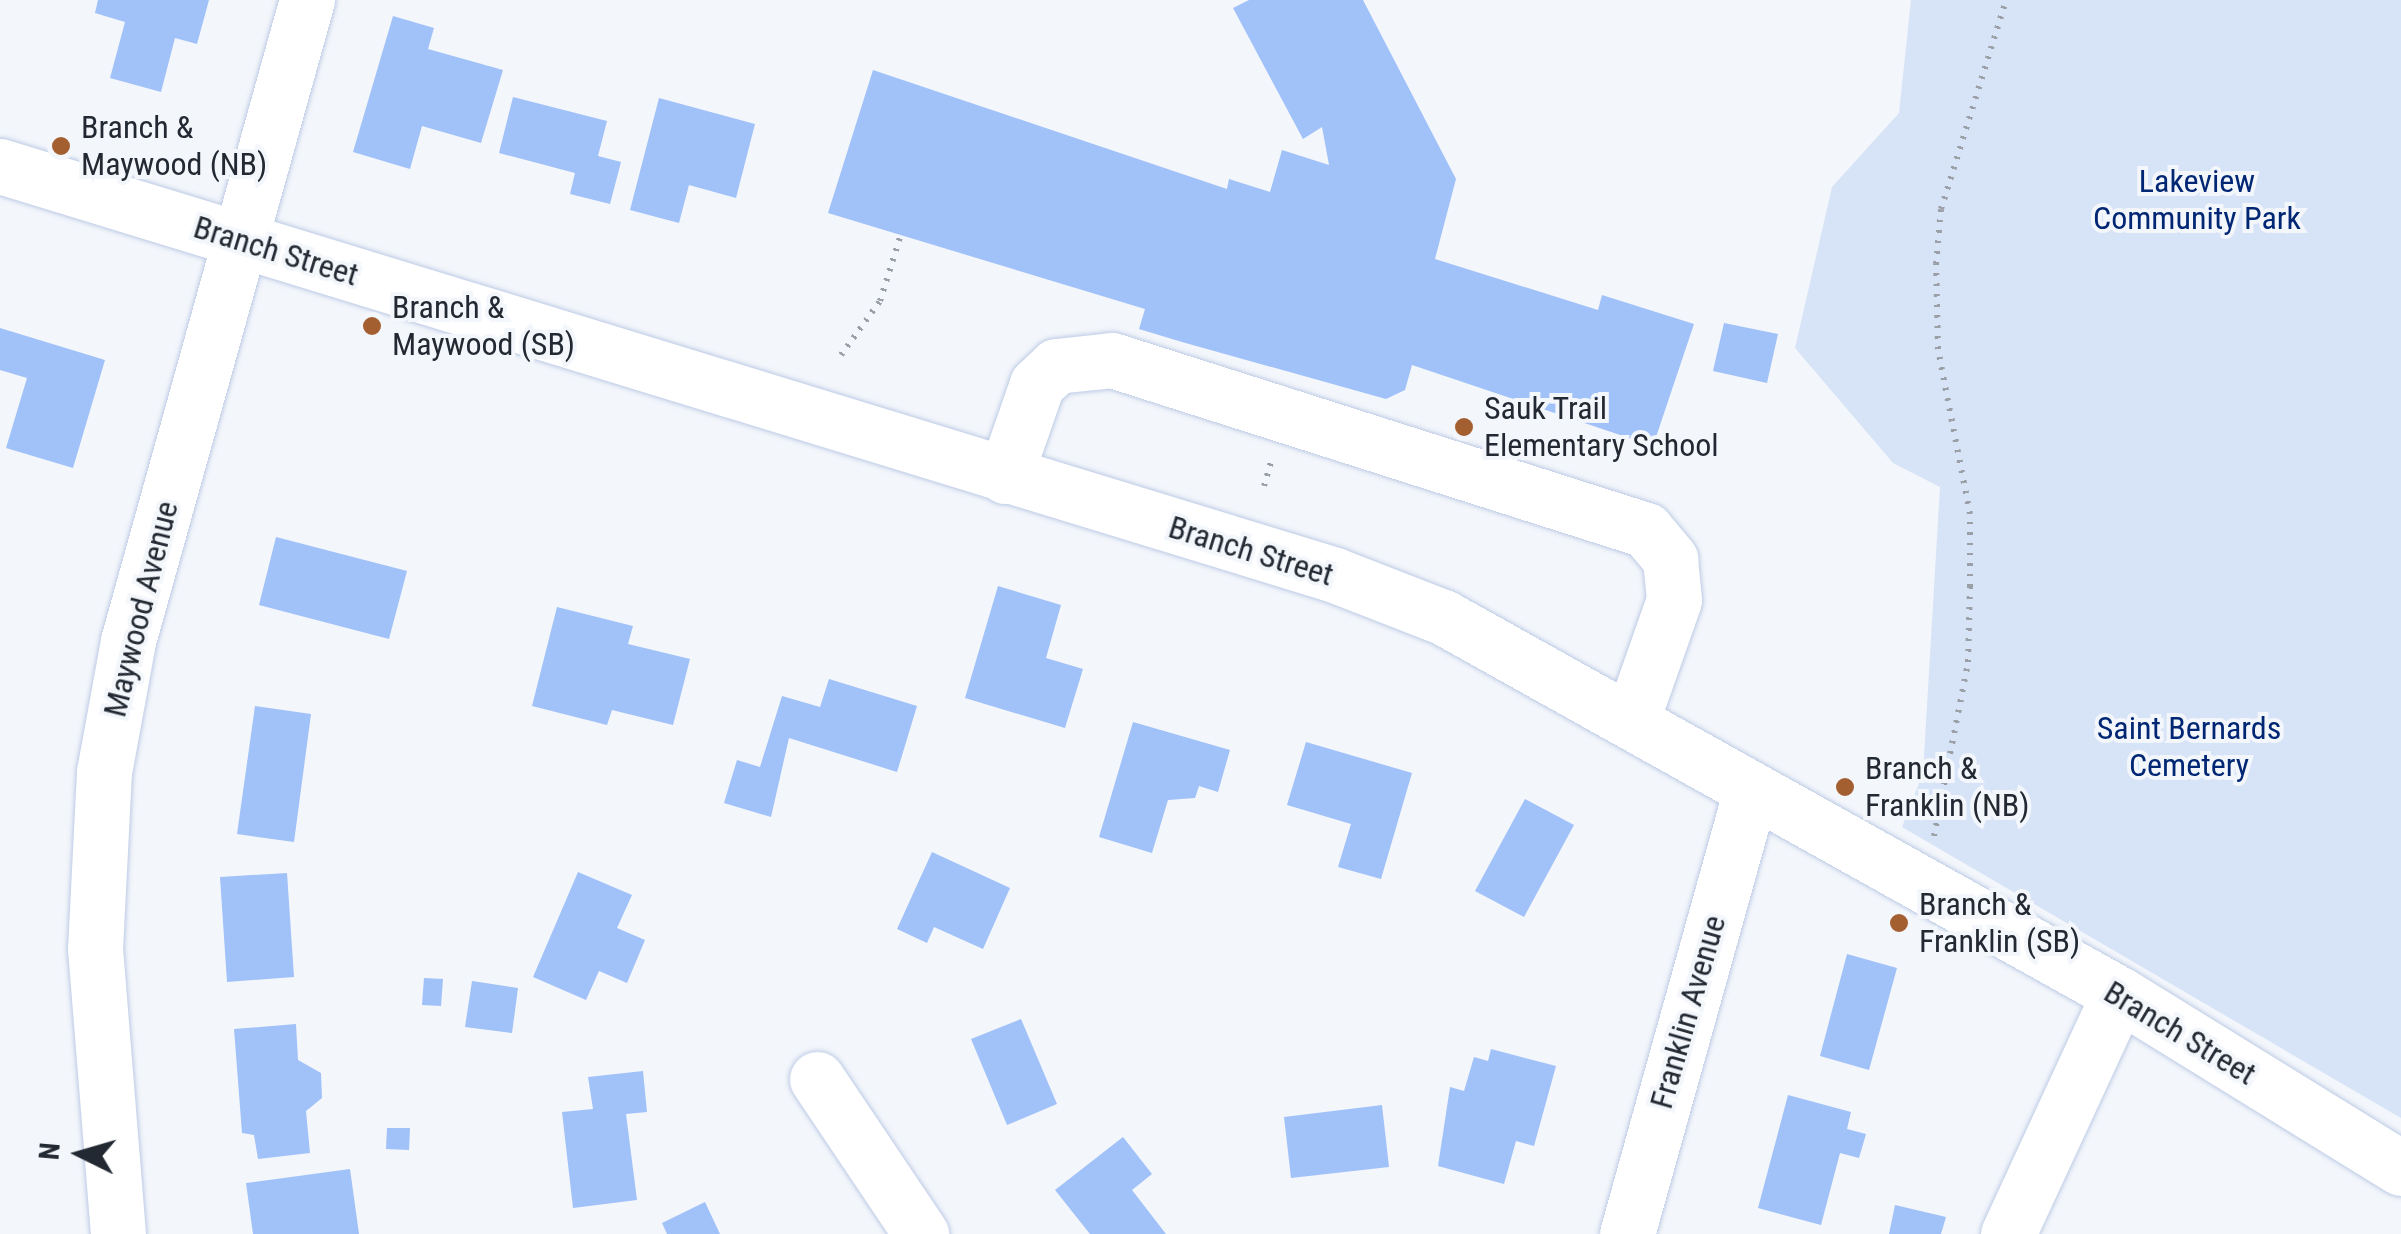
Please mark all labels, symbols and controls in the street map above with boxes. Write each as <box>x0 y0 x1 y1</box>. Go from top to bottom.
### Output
place label: Branch & Maywood (NB) <box>81 109 267 184</box>
marker: Branch & Maywood (NB) <box>50 135 72 157</box>
park label: Lakeview Community Park <box>2093 163 2301 238</box>
street label: Branch Street <box>189 208 363 294</box>
place label: Branch & Maywood (SB) <box>392 289 575 364</box>
marker: Branch & Maywood (SB) <box>361 315 383 337</box>
place label: Sauk Trail Elementary School <box>1484 390 1719 465</box>
marker: Sauk Trail Elementary School <box>1453 416 1475 438</box>
street label: Maywood Avenue <box>96 497 186 721</box>
street label: Branch Street <box>1164 508 1338 594</box>
park label: Saint Bernards Cemetery <box>2097 710 2281 785</box>
place label: Branch & Franklin (NB) <box>1865 750 2029 825</box>
marker: Branch & Franklin (NB) <box>1834 776 1856 798</box>
place label: Branch & Franklin (SB) <box>1919 886 2080 961</box>
street label: Franklin Avenue <box>1642 911 1734 1113</box>
marker: Branch & Franklin (SB) <box>1888 912 1910 934</box>
street label: Branch Street <box>2097 973 2263 1093</box>
north arrow <box>30 1104 130 1204</box>
text: N <box>32 1141 67 1161</box>

